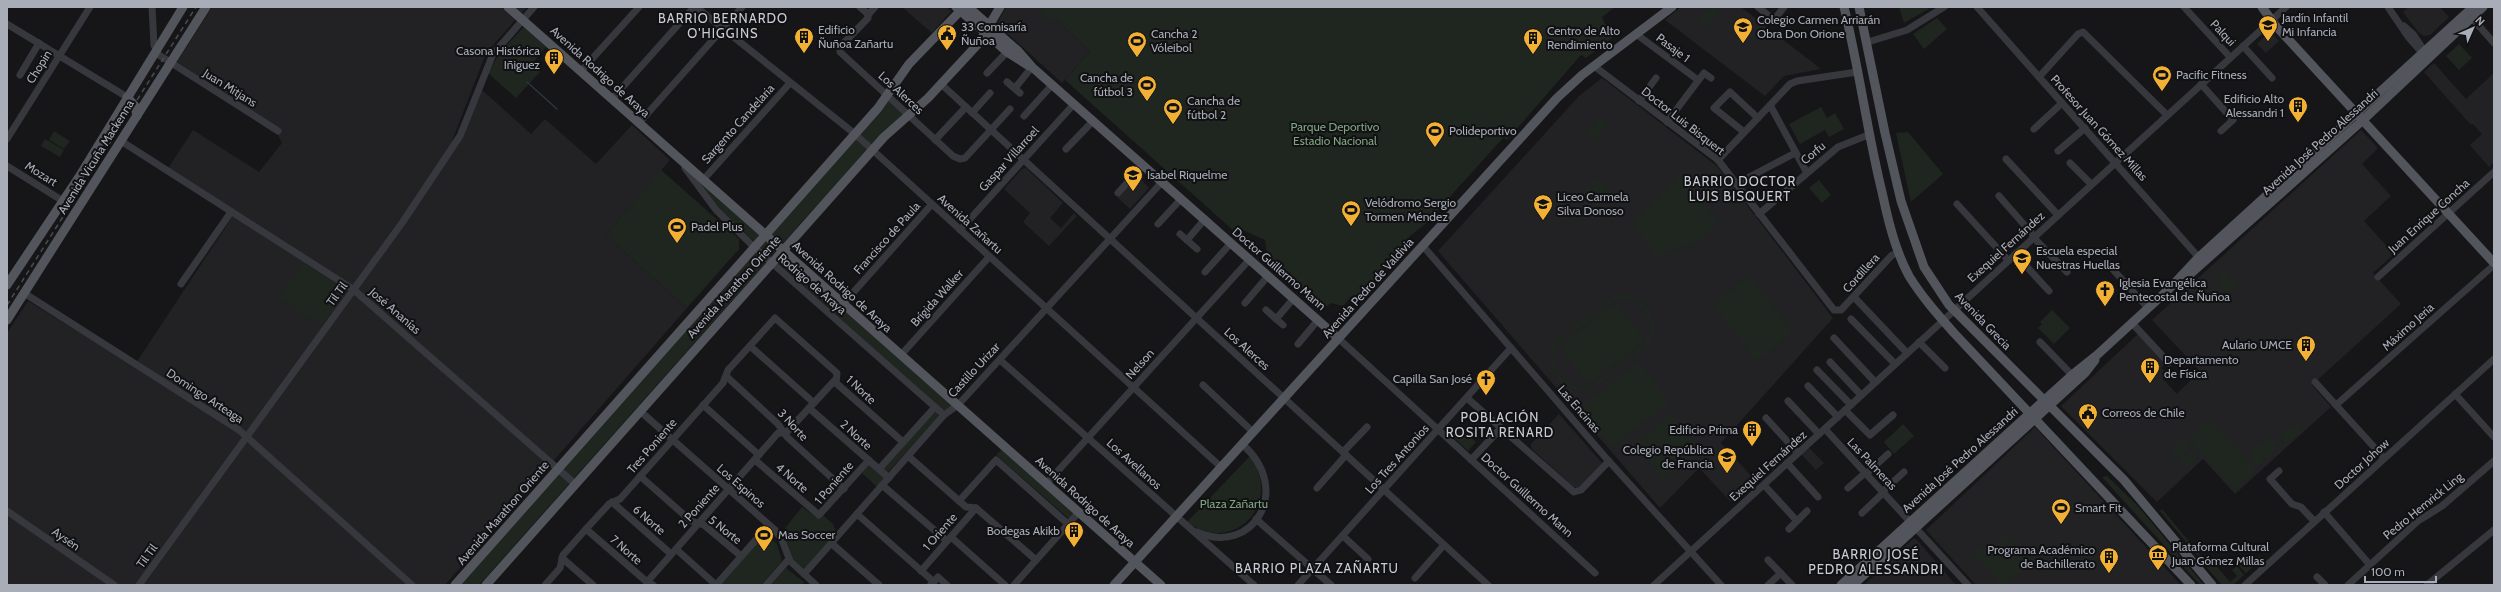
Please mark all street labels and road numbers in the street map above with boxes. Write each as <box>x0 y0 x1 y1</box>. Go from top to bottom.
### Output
street label: Palqui <box>2207 16 2239 49</box>
street label: Avenida Rodrigo de Araya <box>547 23 653 121</box>
street label: Pasaje 1 <box>1653 30 1693 65</box>
street label: Chopin <box>23 47 55 86</box>
street label: Juan Mitjans <box>200 65 260 110</box>
street label: Los Alerces <box>876 68 927 117</box>
street label: Profesor Juan Gómez Millas <box>2048 72 2151 184</box>
street label: Sargento Candelaria <box>698 81 777 167</box>
street label: Doctor Luis Bisquert <box>1639 83 1728 158</box>
street label: Avenida José Pedro Alessandri <box>2259 86 2381 198</box>
street label: Avenida Vicuña Mackenna <box>54 97 137 217</box>
street label: Gaspar Villarroel <box>975 123 1042 194</box>
street label: Corfu <box>1797 138 1828 167</box>
street label: Mozart <box>22 158 60 189</box>
street label: Juan Enrique Concha <box>2384 175 2473 257</box>
street label: Avenida Zañartu <box>935 191 1006 257</box>
street label: Francisco de Paula <box>850 198 923 277</box>
street label: Exequiel Fernández <box>1964 208 2048 285</box>
street label: Doctor Guillermo Mann <box>1230 224 1329 313</box>
street label: Avenida Marathon Oriente <box>684 232 784 341</box>
street label: Avenida Pedro de Valdivia <box>1319 234 1417 341</box>
street label: Avenida Rodrigo de Araya <box>789 238 895 336</box>
street label: Rodrigo de Araya <box>775 250 850 318</box>
street label: Cordillera <box>1839 250 1882 295</box>
street label: Brígida Walker <box>907 266 966 329</box>
street label: Til Til <box>323 279 350 309</box>
street label: José Ananías <box>366 284 424 337</box>
street label: Avenida Grecia <box>1952 289 2015 353</box>
street label: Máximo Jeria <box>2379 299 2437 354</box>
street label: Los Alerces <box>1221 324 1273 373</box>
street label: Castillo Urizar <box>944 339 1003 400</box>
street label: Nelson <box>1122 345 1157 382</box>
street label: Domingo Arteaga <box>164 365 247 426</box>
street label: 1 Norte <box>843 372 879 407</box>
street label: Las Encinas <box>1555 382 1604 436</box>
street label: Avenida José Pedro Alessandri <box>1899 404 2021 516</box>
street label: 3 Norte <box>775 406 812 444</box>
street label: Tres Poniente <box>624 415 680 476</box>
street label: 2 Norte <box>837 416 875 453</box>
street label: Los Tres Antonios <box>1361 421 1432 497</box>
street label: Exequiel Fernández <box>1726 427 1810 504</box>
street label: Las Palmeras <box>1844 434 1900 493</box>
street label: Los Avellanos <box>1104 435 1165 492</box>
street label: Doctor Johow <box>2331 435 2393 492</box>
street label: Doctor Guillermo Mann <box>1478 449 1577 540</box>
street label: Avenida Rodrigo de Araya <box>1032 453 1138 551</box>
street label: Avenida Marathon Oriente <box>453 458 552 568</box>
street label: 1 Poniente <box>811 458 856 507</box>
street label: 4 Norte <box>773 459 812 496</box>
street label: Los Espinos <box>714 461 769 511</box>
street label: Pedro Hemrick Ling <box>2380 468 2466 542</box>
street label: 2 Poniente <box>675 480 722 531</box>
street label: 6 Norte <box>630 501 669 538</box>
street label: 1 Oriente <box>919 510 960 554</box>
street label: 5 Norte <box>706 512 745 547</box>
street label: Aysén <box>49 524 83 554</box>
street label: 7 Norte <box>607 532 645 568</box>
street label: Til Til <box>133 541 160 571</box>

